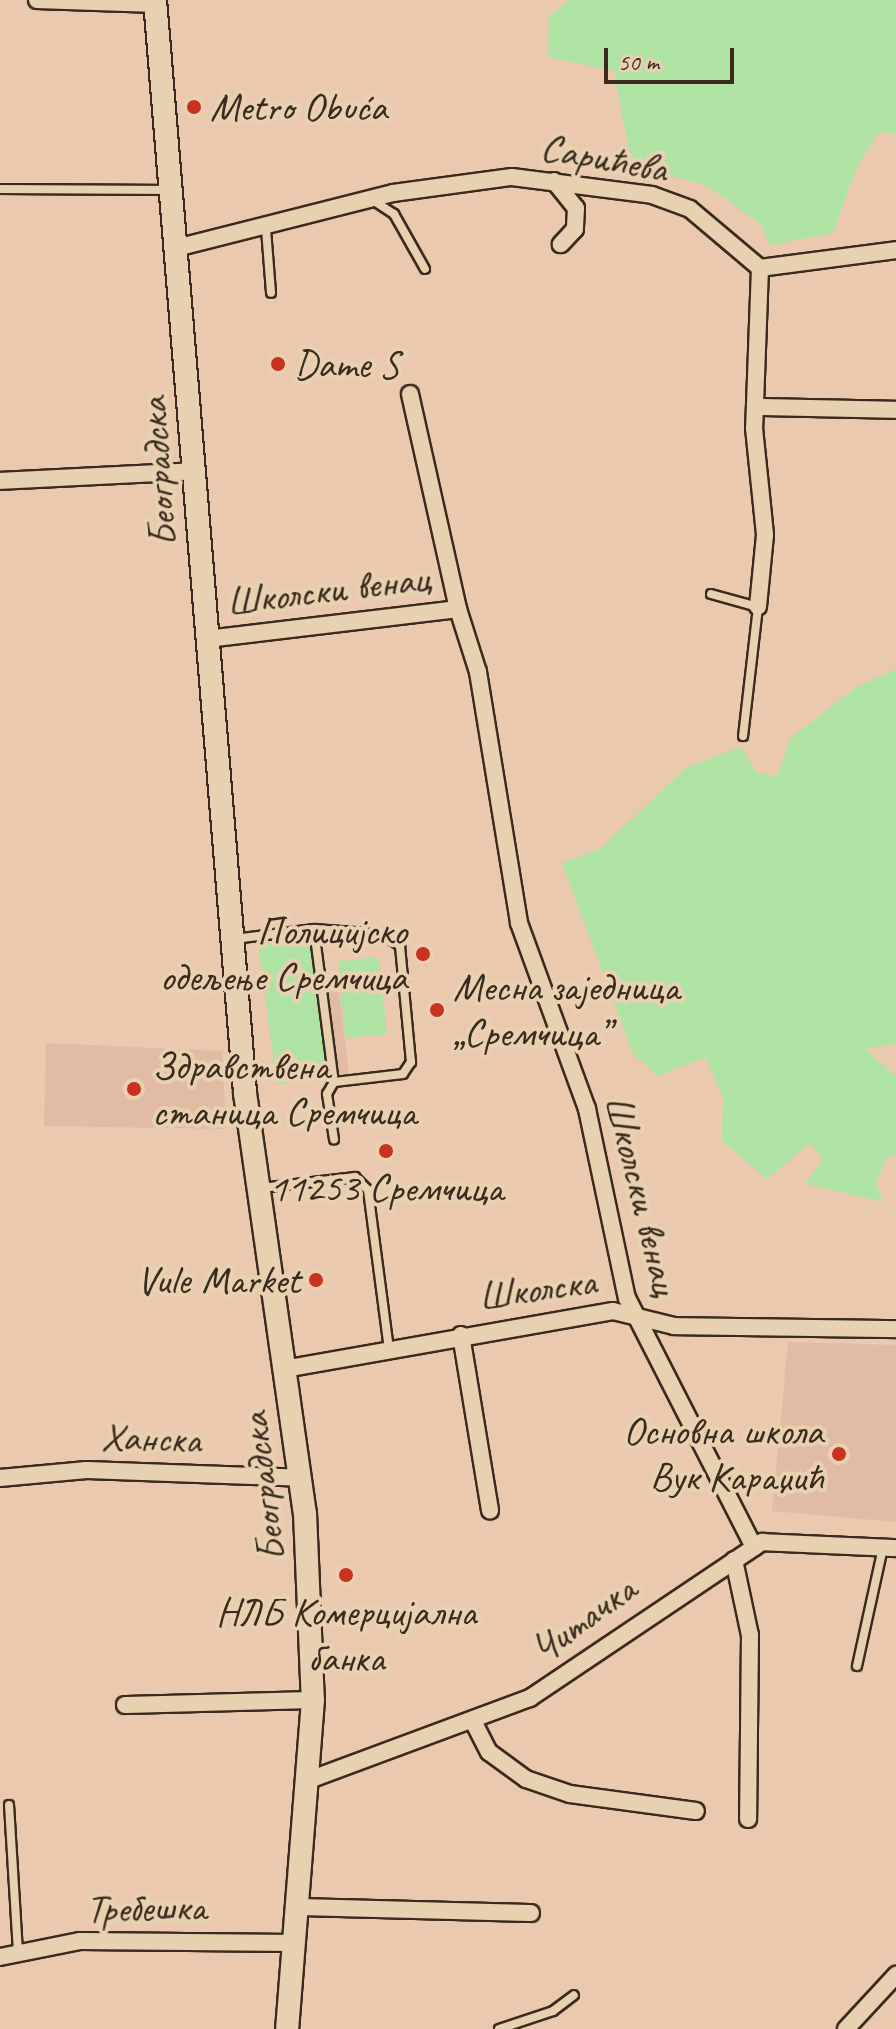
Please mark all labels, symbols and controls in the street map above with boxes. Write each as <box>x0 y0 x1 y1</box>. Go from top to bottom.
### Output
scale bar <box>608 32 738 82</box>
text: 50 m <box>618 47 659 77</box>
place label: Metro Obuća <box>210 83 387 131</box>
marker: Metro Obuća <box>185 98 203 116</box>
street label: Сарићева <box>537 123 671 193</box>
place label: Dame S <box>294 340 399 388</box>
marker: Dame S <box>269 355 287 373</box>
street label: Београдска <box>129 396 187 548</box>
street label: Школски венац <box>225 554 431 626</box>
place label: Полицијско одељење Сремчица <box>158 907 407 1001</box>
marker: Полицијско одељење Сремчица <box>414 945 432 963</box>
place label: Месна заједница „Сремчица” <box>453 963 680 1057</box>
marker: Месна заједница „Сремчица” <box>428 1001 446 1019</box>
place label: Здравствена станица Сремчица <box>152 1042 420 1136</box>
marker: Здравствена станица Сремчица <box>123 1078 145 1100</box>
street label: Школски венац <box>594 1091 690 1299</box>
marker: 11253 Сремчица <box>377 1142 395 1160</box>
place label: 11253 Сремчица <box>269 1164 503 1212</box>
place label: Vule Market <box>135 1256 300 1304</box>
street label: Школска <box>475 1257 599 1321</box>
marker: Vule Market <box>307 1271 325 1289</box>
place label: Основна школа Вук Караџић <box>624 1407 823 1501</box>
street label: Београдска <box>230 1410 296 1564</box>
street label: Ханска <box>100 1412 202 1464</box>
marker: Основна школа Вук Караџић <box>830 1445 848 1463</box>
street label: Читачка <box>521 1565 645 1673</box>
marker: НЛБ Комерцијална банка <box>337 1566 355 1584</box>
place label: НЛБ Комерцијална банка <box>216 1588 476 1682</box>
street label: Требешка <box>86 1883 206 1933</box>

